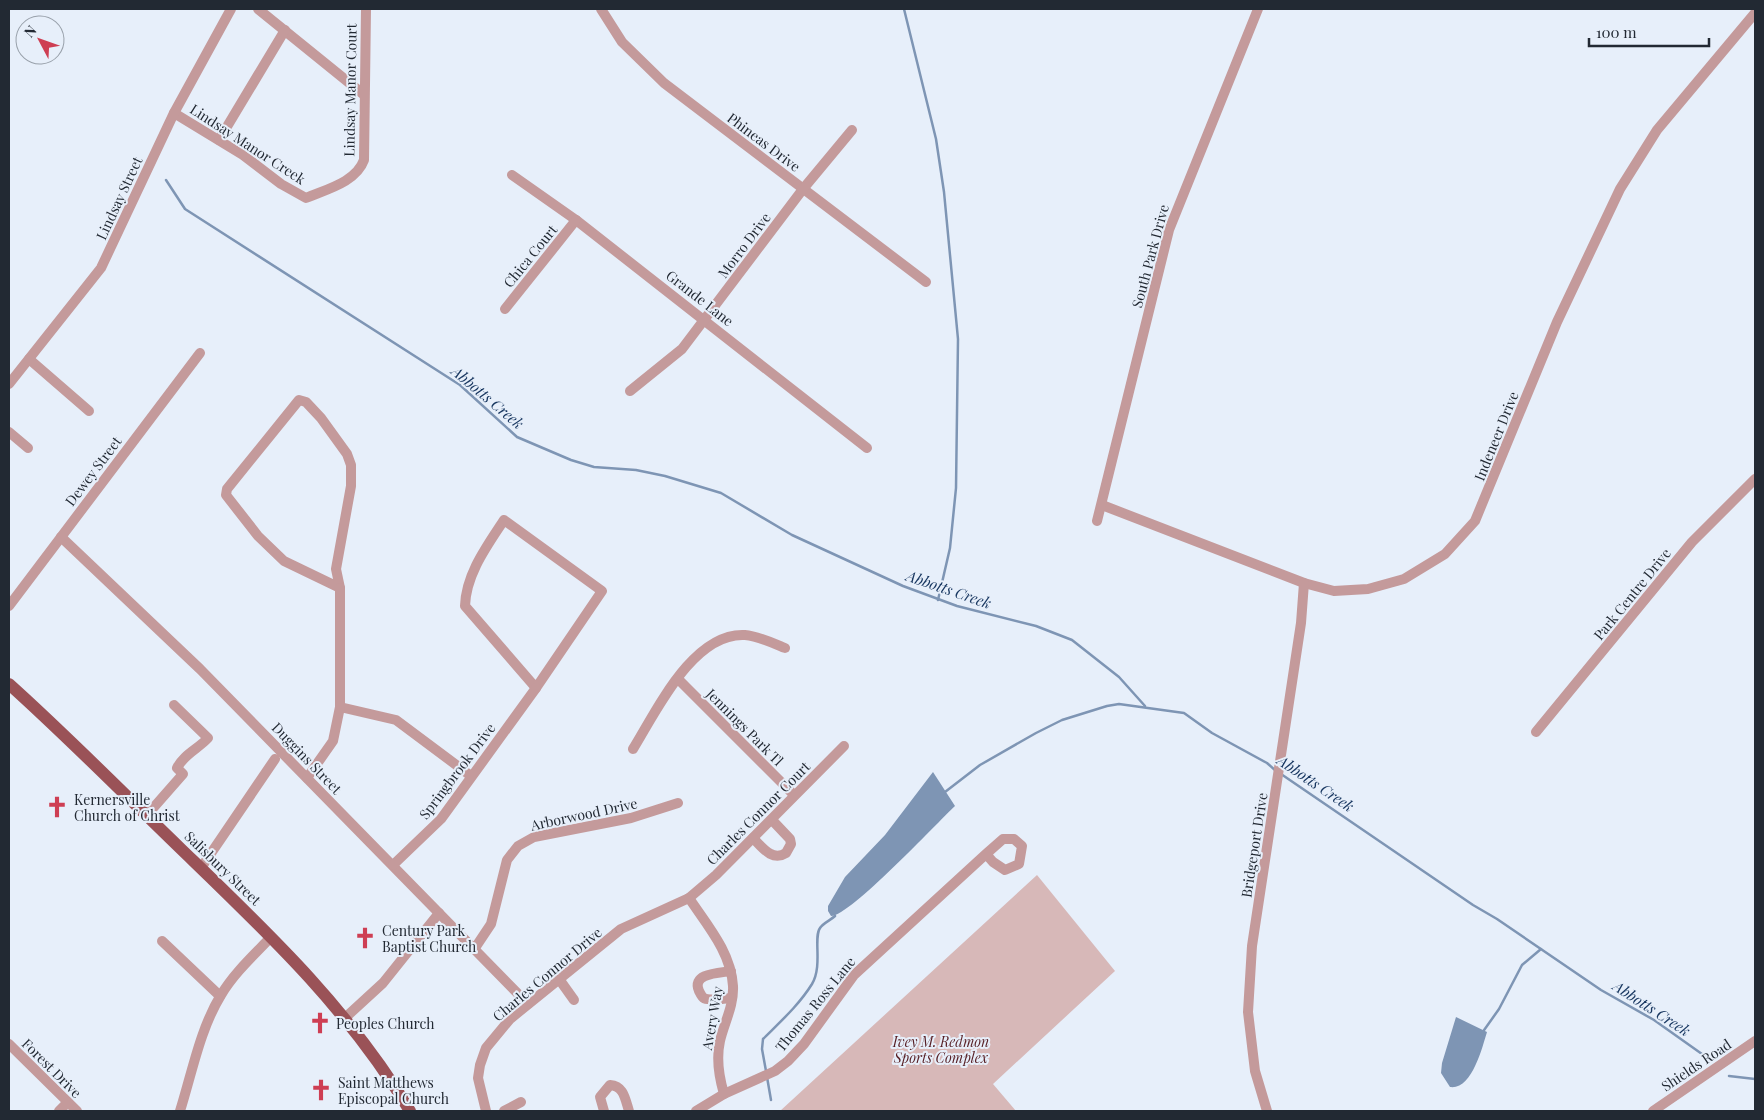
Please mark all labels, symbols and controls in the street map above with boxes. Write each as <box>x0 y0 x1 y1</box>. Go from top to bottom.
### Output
north arrow <box>15 15 65 65</box>
scale bar <box>1589 15 1709 47</box>
text: N <box>19 21 40 41</box>
street label: Lindsay Manor Court <box>339 22 361 157</box>
text: 100 m <box>1596 22 1637 42</box>
street label: Lindsay Manor Creek <box>187 99 310 189</box>
street label: Phineas Drive <box>724 108 804 176</box>
street label: Lindsay Street <box>91 152 147 243</box>
street label: South Park Drive <box>1127 202 1173 310</box>
street label: Morro Drive <box>713 208 775 282</box>
street label: Chica Court <box>499 220 562 291</box>
street label: Grande Lane <box>662 266 738 330</box>
water label: Abbotts Creek <box>446 360 528 433</box>
street label: Indeneer Drive <box>1469 389 1523 483</box>
street label: Dewey Street <box>61 432 126 510</box>
street label: Park Centre Drive <box>1589 544 1675 644</box>
water label: Abbotts Creek <box>902 565 994 613</box>
street label: Jennings Park Tl <box>702 684 788 770</box>
street label: Duggins Street <box>268 718 347 799</box>
street label: Springbrook Drive <box>415 719 499 823</box>
water label: Abbotts Creek <box>1272 749 1358 816</box>
street label: Charles Connor Court <box>702 756 815 869</box>
place label: Kernersville Church of Christ <box>74 790 181 825</box>
street label: Bridgeport Drive <box>1236 791 1272 899</box>
street label: Arborwood Drive <box>528 793 639 835</box>
church icon: Kernersville Church of Christ <box>44 794 70 820</box>
street label: Salisbury Street <box>181 827 266 910</box>
place label: Century Park Baptist Church <box>382 921 477 956</box>
street label: Charles Connor Drive <box>488 923 606 1025</box>
church icon: Century Park Baptist Church <box>352 925 378 951</box>
street label: Thomas Ross Lane <box>771 953 859 1055</box>
water label: Abbotts Creek <box>1608 975 1695 1041</box>
street label: Avery Way <box>697 985 727 1052</box>
church icon: Peoples Church <box>307 1010 333 1036</box>
place label: Peoples Church <box>336 1014 435 1033</box>
park label: Ivey M. Redmon Sports Complex <box>892 1032 989 1067</box>
street label: Forest Drive <box>18 1034 86 1102</box>
street label: Shields Road <box>1657 1035 1735 1095</box>
place label: Saint Matthews Episcopal Church <box>338 1073 450 1108</box>
church icon: Saint Matthews Episcopal Church <box>308 1077 334 1103</box>

